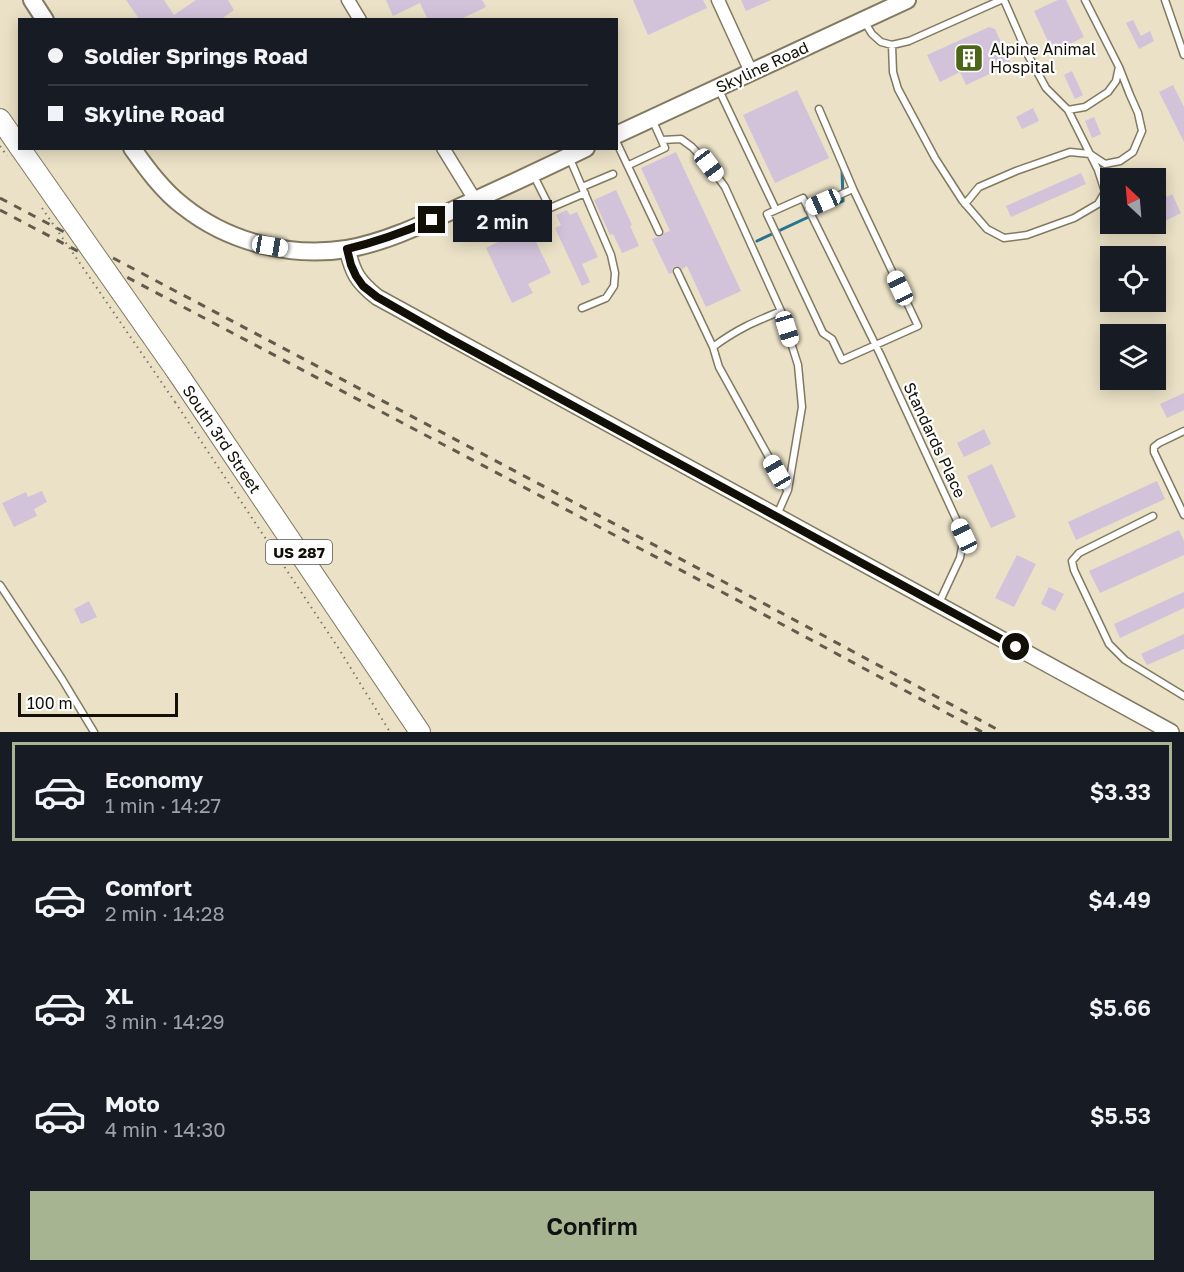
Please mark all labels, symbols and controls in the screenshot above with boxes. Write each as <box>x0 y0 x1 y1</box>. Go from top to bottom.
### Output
street label: Skyline Road <box>712 37 812 97</box>
place label: Alpine Animal Hospital <box>990 39 1096 77</box>
text: Soldier Springs Road <box>84 42 308 69</box>
building icon: Alpine Animal Hospital <box>953 42 985 74</box>
text: Skyline Road <box>84 100 225 127</box>
car <box>691 145 727 185</box>
north arrow <box>1100 168 1166 234</box>
map controls <box>1100 168 1166 390</box>
car <box>803 186 843 218</box>
callout: 2 min <box>453 199 552 241</box>
route end <box>418 206 445 233</box>
text: 2 min <box>477 209 529 233</box>
car <box>251 234 289 258</box>
button: locate <box>1100 246 1166 312</box>
car <box>884 268 916 308</box>
car <box>773 309 801 349</box>
button: layers <box>1100 324 1166 390</box>
street label: Standards Place <box>899 379 971 501</box>
street label: South 3rd Street <box>178 381 266 497</box>
car <box>760 452 794 492</box>
car <box>948 516 980 556</box>
road number: US 287 <box>266 540 332 564</box>
route start <box>1002 633 1029 660</box>
scale bar <box>18 690 178 718</box>
text: 100 m <box>27 693 73 713</box>
icon: car <box>33 765 87 819</box>
text: Economy <box>105 766 203 793</box>
text: $3.33 <box>1090 778 1151 805</box>
text: 1 min · 14:27 <box>105 793 221 817</box>
icon: car <box>33 873 87 927</box>
text: Comfort <box>105 874 192 901</box>
text: $4.49 <box>1088 886 1151 913</box>
text: 2 min · 14:28 <box>105 901 225 925</box>
icon: car <box>33 981 87 1035</box>
text: XL <box>105 982 133 1009</box>
text: $5.66 <box>1089 994 1151 1021</box>
text: 3 min · 14:29 <box>105 1009 225 1033</box>
icon: car <box>33 1089 87 1143</box>
text: Moto <box>105 1090 160 1117</box>
text: $5.53 <box>1090 1102 1151 1129</box>
text: 4 min · 14:30 <box>105 1117 226 1141</box>
button: Confirm <box>30 1191 1154 1260</box>

